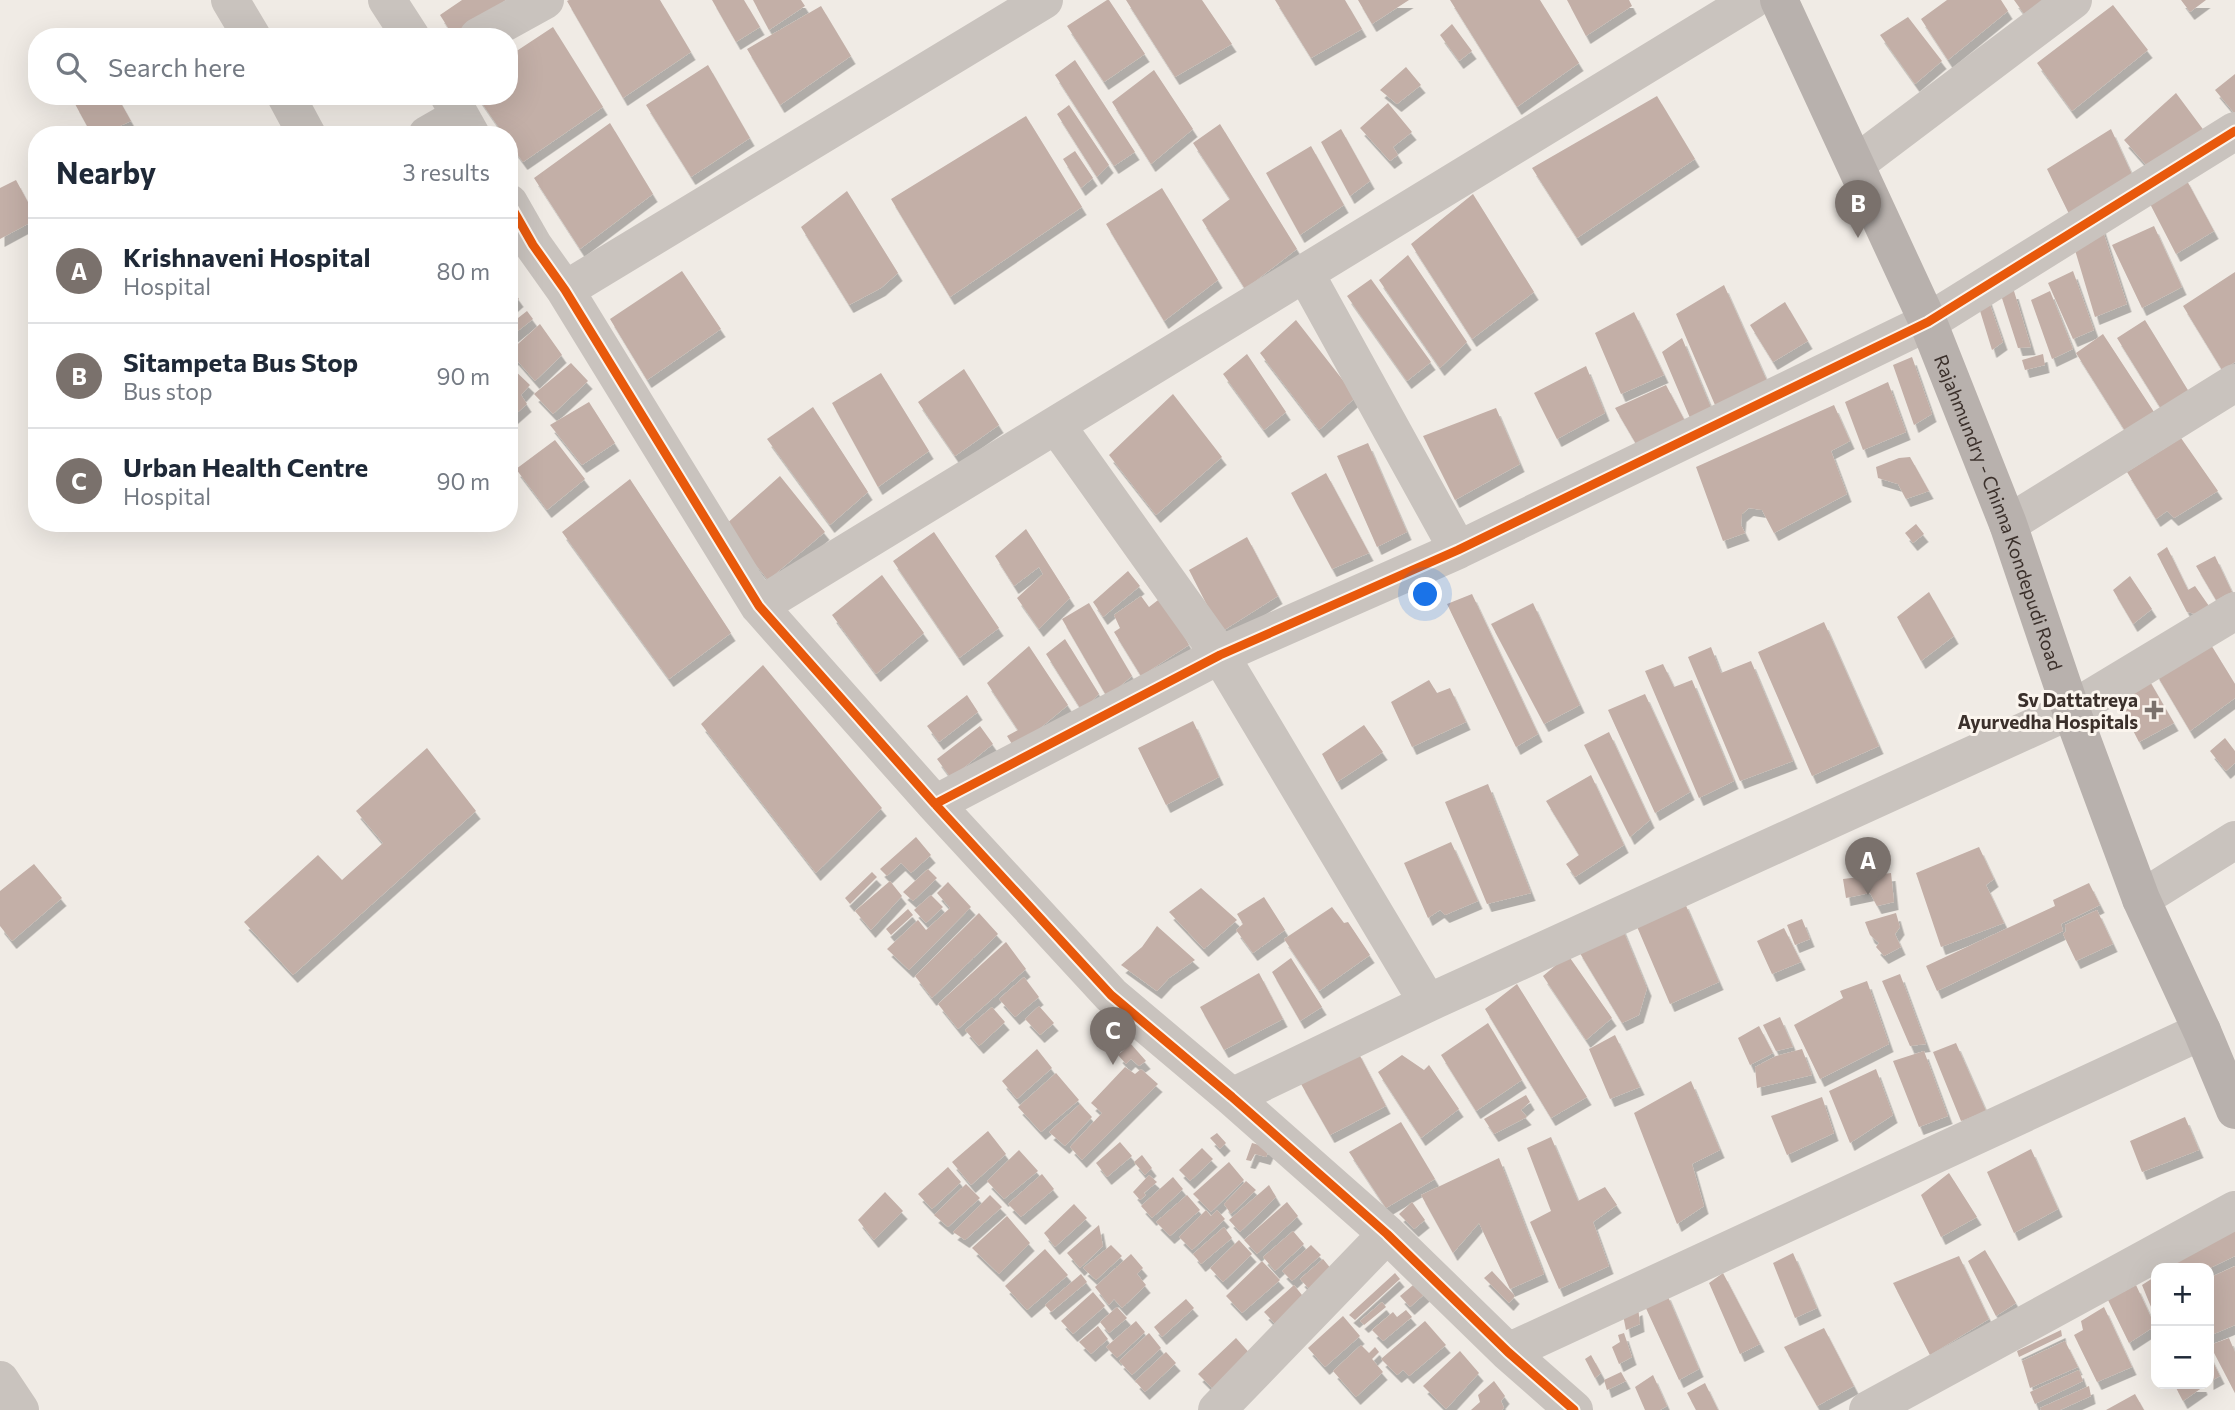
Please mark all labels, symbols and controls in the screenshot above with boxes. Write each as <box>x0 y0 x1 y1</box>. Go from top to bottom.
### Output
search box <box>28 28 518 105</box>
icon: search <box>52 48 90 86</box>
text: Search here <box>108 51 246 82</box>
text: Nearby <box>56 153 156 190</box>
text: 3 results <box>403 158 490 186</box>
pin: B <box>1835 180 1881 238</box>
text: Krishnaveni Hospital <box>123 241 371 272</box>
text: A <box>71 257 87 285</box>
text: 80 m <box>437 257 490 285</box>
text: Hospital <box>123 272 211 300</box>
text: Sitampeta Bus Stop <box>123 346 358 377</box>
street label: Rajahmundry - Chinna Kondepudi Road <box>1930 351 2068 673</box>
text: B <box>71 362 87 390</box>
text: 90 m <box>437 362 490 390</box>
text: Bus stop <box>123 377 213 405</box>
text: Urban Health Centre <box>123 451 368 482</box>
text: C <box>71 467 87 495</box>
text: 90 m <box>437 467 490 495</box>
text: Hospital <box>123 482 211 510</box>
your location <box>1408 577 1442 611</box>
place label: Sv Dattatreya Ayurvedha Hospitals <box>1958 688 2138 733</box>
marker: Sv Dattatreya Ayurvedha Hospitals <box>2144 700 2164 720</box>
pin: A <box>1845 837 1891 895</box>
pin: C <box>1090 1007 1136 1065</box>
map controls <box>2151 1263 2214 1389</box>
button: + <box>2151 1263 2214 1326</box>
button: − <box>2151 1326 2214 1389</box>

